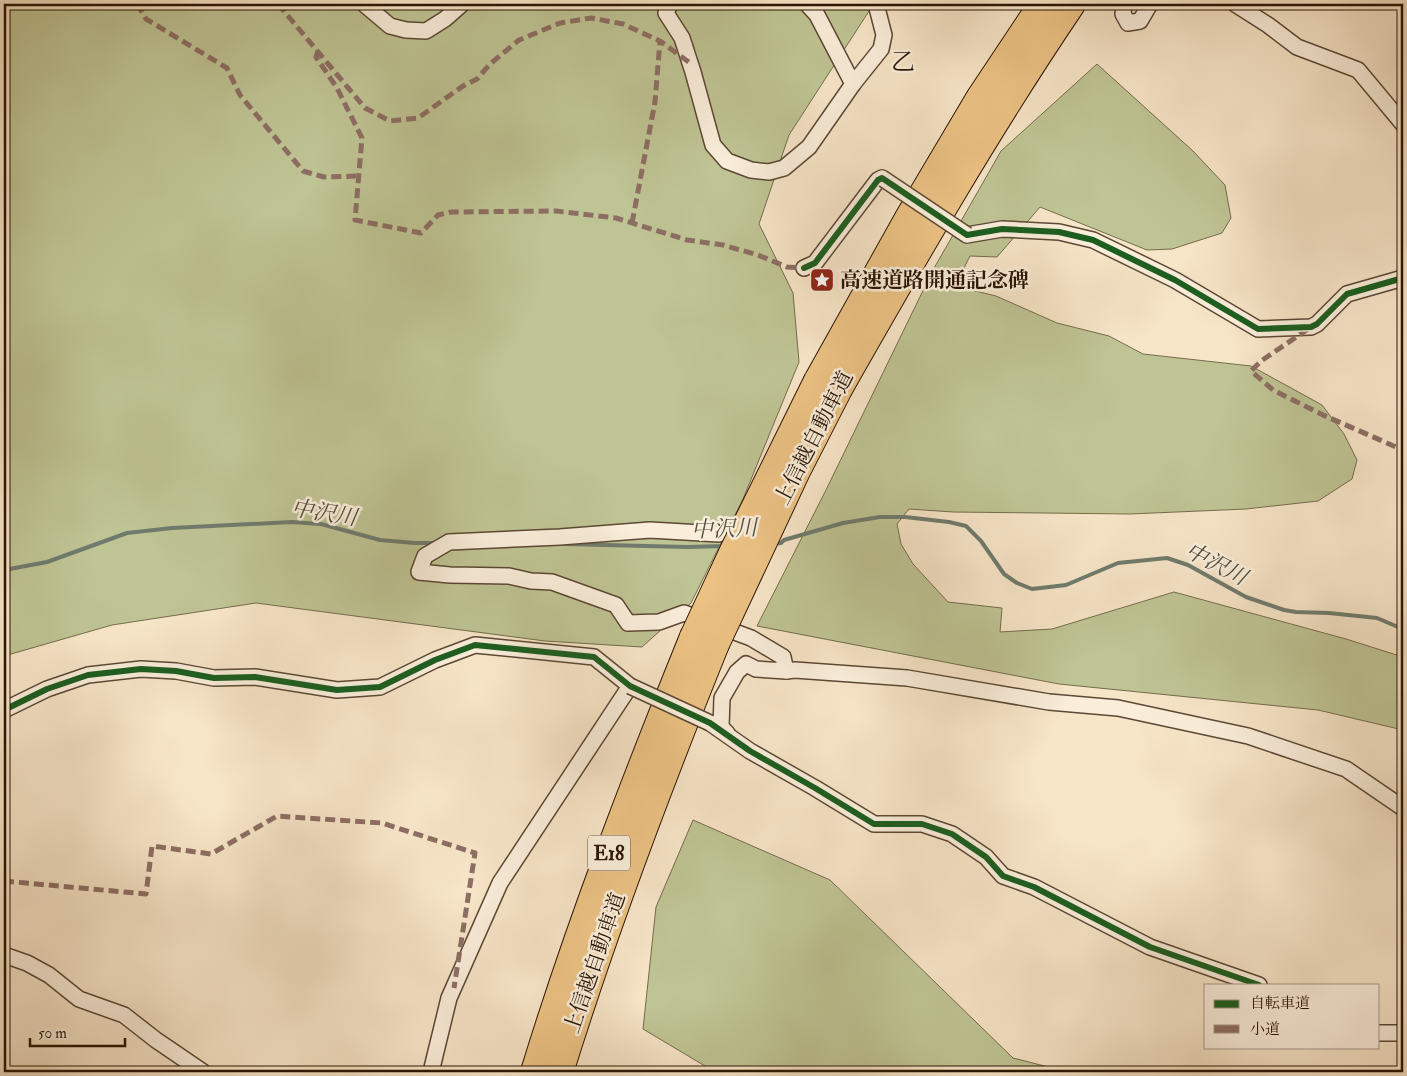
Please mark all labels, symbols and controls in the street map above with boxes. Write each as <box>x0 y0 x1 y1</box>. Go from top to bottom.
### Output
district label: 乙 <box>891 47 915 78</box>
place icon: 高速道路開通記念碑 <box>809 267 835 293</box>
place label: 高速道路開通記念碑 <box>840 267 1029 294</box>
street label: 上信越自動車道 <box>769 366 859 510</box>
water label: 中沢川 <box>289 494 361 532</box>
water label: 中沢川 <box>691 514 759 544</box>
water label: 中沢川 <box>1180 537 1254 592</box>
road number: E18 <box>588 836 630 870</box>
street label: 上信越自動車道 <box>558 889 632 1037</box>
legend <box>1204 984 1380 1048</box>
text: 自転車道 <box>1250 994 1310 1013</box>
scale bar <box>30 1016 125 1048</box>
text: 小道 <box>1250 1020 1280 1039</box>
text: 50 m <box>38 1024 67 1043</box>

